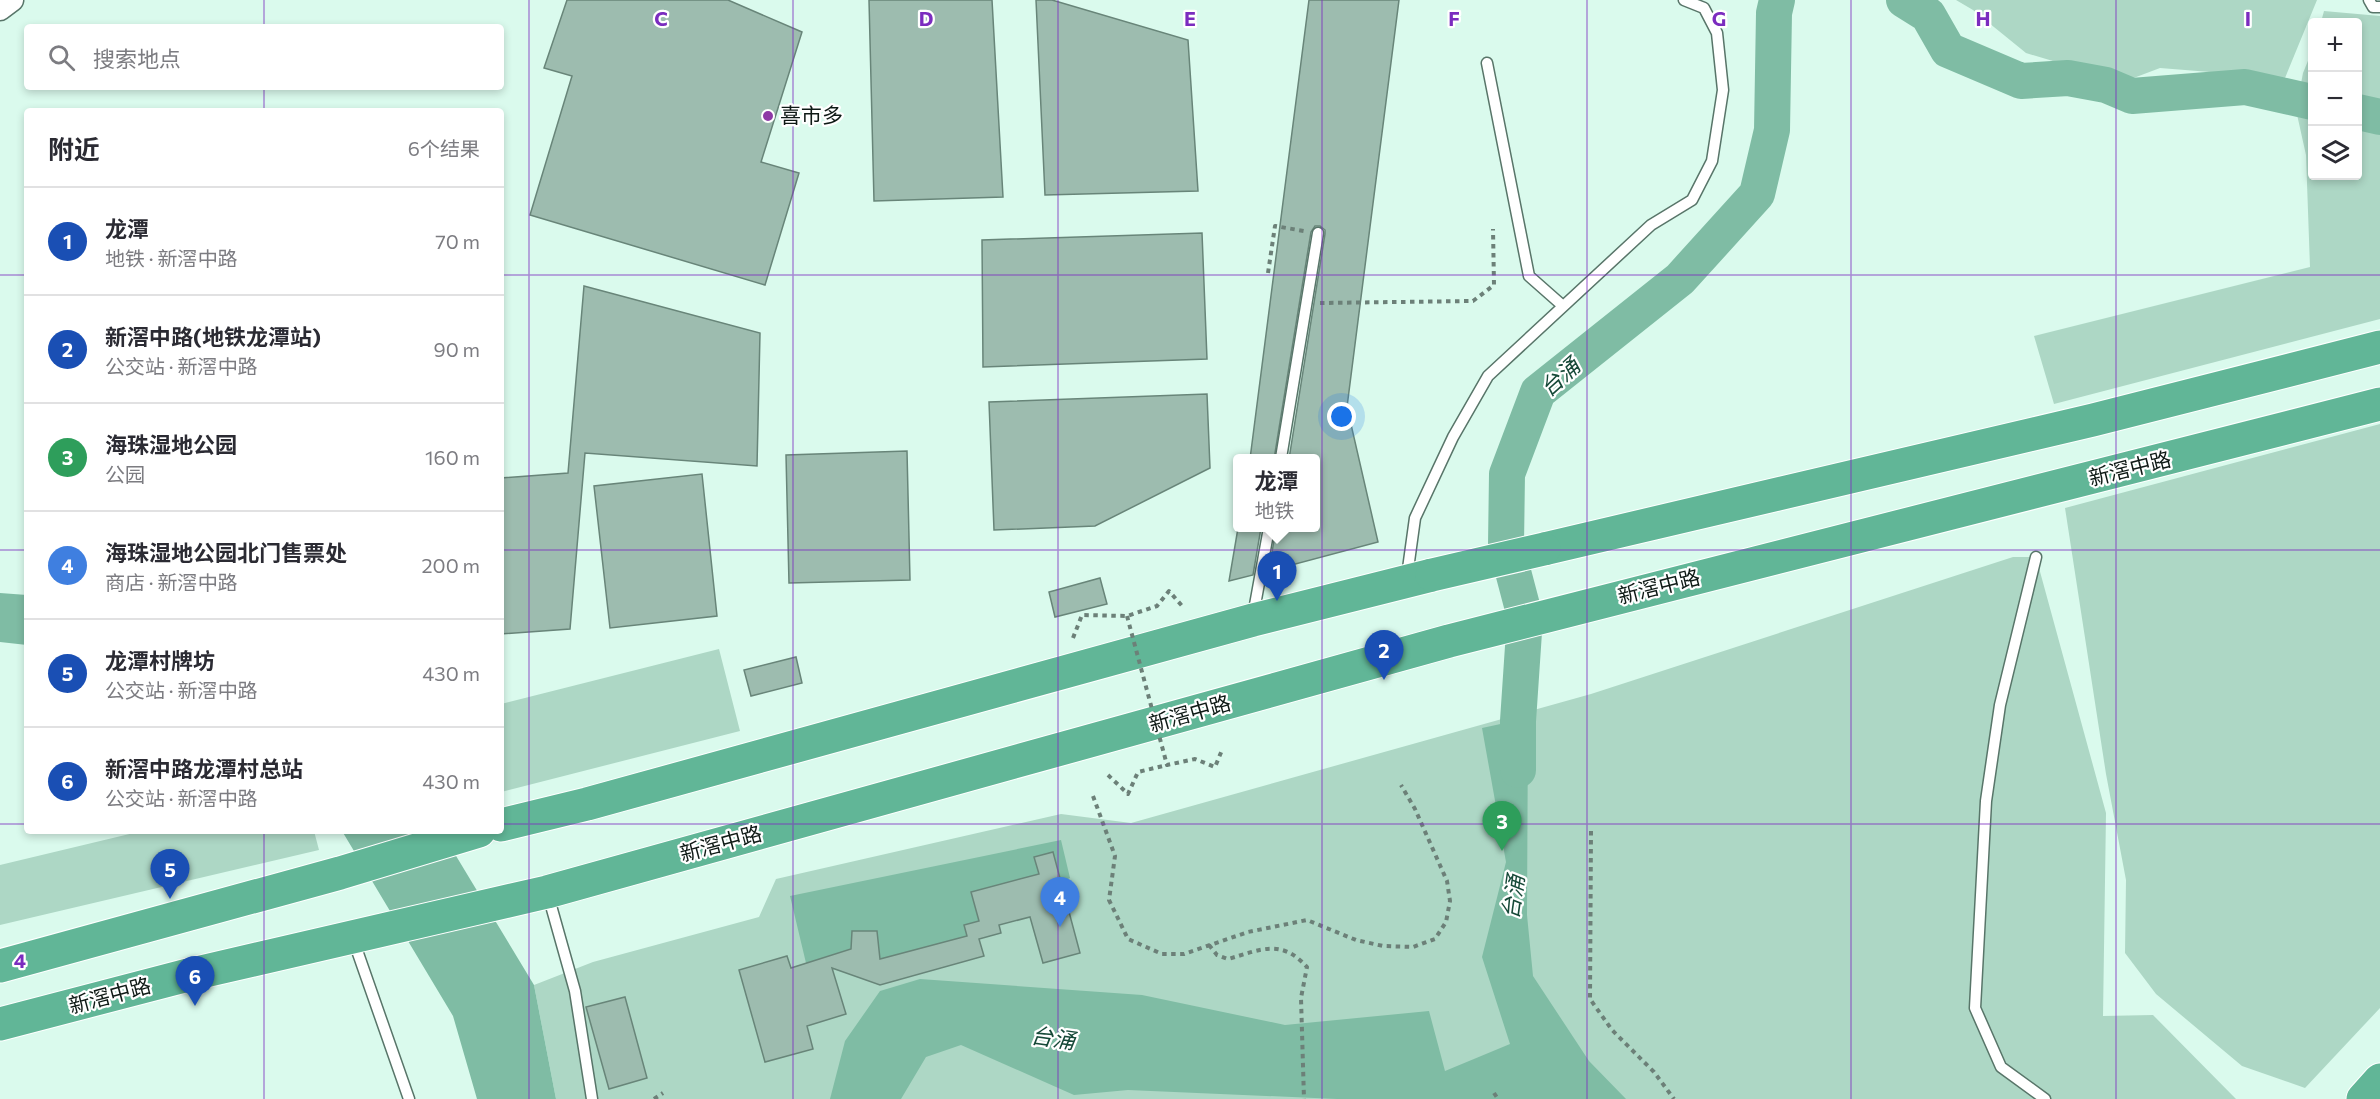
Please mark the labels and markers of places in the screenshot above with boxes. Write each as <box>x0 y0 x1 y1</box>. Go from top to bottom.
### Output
place label: 喜市多 <box>780 102 843 127</box>
marker: 喜市多 <box>761 109 775 123</box>
pin: 1 <box>1258 552 1296 601</box>
pin: 2 <box>1364 630 1404 680</box>
pin: 3 <box>1482 802 1522 851</box>
pin: 5 <box>150 850 190 899</box>
pin: 4 <box>1040 878 1080 927</box>
pin: 6 <box>176 956 214 1006</box>

